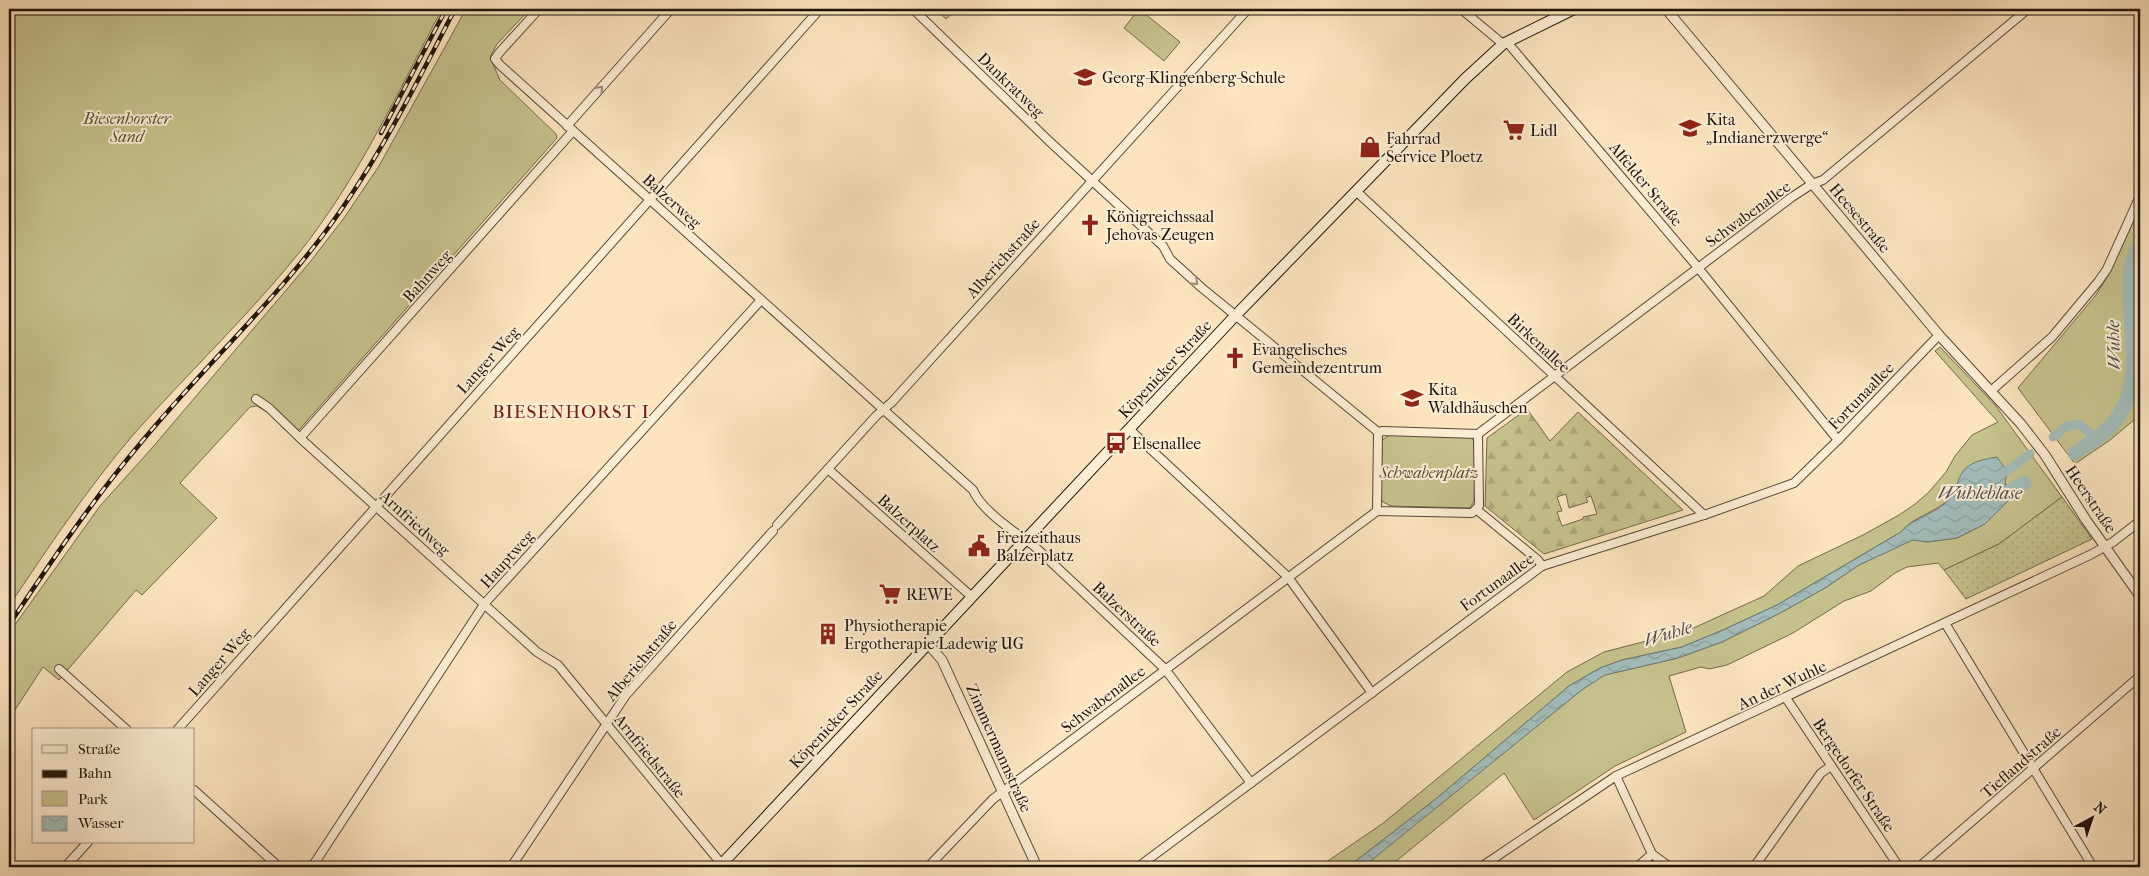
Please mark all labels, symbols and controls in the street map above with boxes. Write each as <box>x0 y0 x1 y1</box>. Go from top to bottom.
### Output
street label: Dankratweg <box>974 49 1049 122</box>
school or university icon: Georg-Klingenberg-Schule <box>1072 64 1098 90</box>
place label: Georg-Klingenberg-Schule <box>1102 68 1286 87</box>
one-way arrow <box>594 86 603 95</box>
park label: Biesenhorster Sand <box>82 109 173 146</box>
place label: Kita „Indianerzwerge“ <box>1706 110 1828 147</box>
school or university icon: Kita „Indianerzwerge“ <box>1677 115 1703 141</box>
supermarket icon: Lidl <box>1501 117 1527 143</box>
place label: Lidl <box>1530 121 1558 140</box>
place label: Fahrrad Service Ploetz <box>1386 129 1483 166</box>
shop icon: Fahrrad Service Ploetz <box>1357 134 1383 160</box>
street label: Alfelder Straße <box>1605 137 1687 230</box>
street label: Balzerweg <box>639 170 706 233</box>
street label: Schwabenallee <box>1702 177 1794 251</box>
street label: Heesestraße <box>1826 179 1895 257</box>
place label: Königreichssaal Jehovas Zeugen <box>1104 207 1215 244</box>
church icon: Königreichssaal Jehovas Zeugen <box>1077 212 1103 238</box>
street label: Alberichstraße <box>962 214 1044 303</box>
street label: Bahnweg <box>399 246 456 306</box>
one-way arrow <box>1190 276 1199 285</box>
street label: Birkenallee <box>1504 309 1574 377</box>
street label: Köpenicker Straße <box>1114 316 1216 422</box>
water label: Wuhle <box>2103 319 2125 370</box>
street label: Langer Weg <box>453 322 524 398</box>
place label: Evangelisches Gemeindezentrum <box>1252 340 1383 377</box>
church icon: Evangelisches Gemeindezentrum <box>1222 345 1248 371</box>
street label: Fortunaallee <box>1824 358 1898 434</box>
place label: Kita Waldhäuschen <box>1427 380 1528 417</box>
school or university icon: Kita Waldhäuschen <box>1399 385 1425 411</box>
district label: BIESENHORST I <box>492 401 650 423</box>
bus stop icon: Elsenallee <box>1103 430 1129 456</box>
place label: Elsenallee <box>1132 434 1201 453</box>
street label: Heerstraße <box>2061 462 2121 537</box>
park label: Schwabenplatz <box>1378 463 1479 482</box>
water label: Wuhleblase <box>1938 483 2023 504</box>
street label: Arnfriedweg <box>375 486 454 560</box>
street label: Balzerplatz <box>874 490 944 556</box>
street label: Hauptweg <box>476 526 538 592</box>
place label: Freizeithaus Balzerplatz <box>996 528 1081 565</box>
public building icon: Freizeithaus Balzerplatz <box>966 533 992 559</box>
street label: Fortunaallee <box>1456 549 1538 615</box>
street label: Balzerstraße <box>1089 578 1165 651</box>
supermarket icon: REWE <box>877 581 903 607</box>
place label: REWE <box>906 585 953 604</box>
street label: Alberichstraße <box>601 615 681 706</box>
place label: Physiotherapie Ergotherapie Ladewig UG <box>844 616 1024 653</box>
water label: Wuhle <box>1641 617 1695 651</box>
building icon: Physiotherapie Ergotherapie Ladewig UG <box>815 621 841 647</box>
street label: Langer Weg <box>184 624 254 700</box>
street label: An der Wuhle <box>1734 656 1829 714</box>
street label: Schwabenallee <box>1057 661 1149 737</box>
street label: Köpenicker Straße <box>785 666 887 772</box>
street label: Zimmermannstraße <box>962 681 1036 815</box>
street label: Arnfriedstraße <box>610 709 690 802</box>
street label: Bergedorfer Straße <box>1809 715 1899 836</box>
street label: Tieflandstraße <box>1977 722 2065 802</box>
legend <box>32 728 195 844</box>
text: Straße <box>78 740 121 758</box>
text: Bahn <box>78 764 112 782</box>
text: Park <box>78 790 108 808</box>
north arrow <box>2066 794 2116 844</box>
text: N <box>2091 798 2110 819</box>
text: Wasser <box>77 814 124 832</box>

